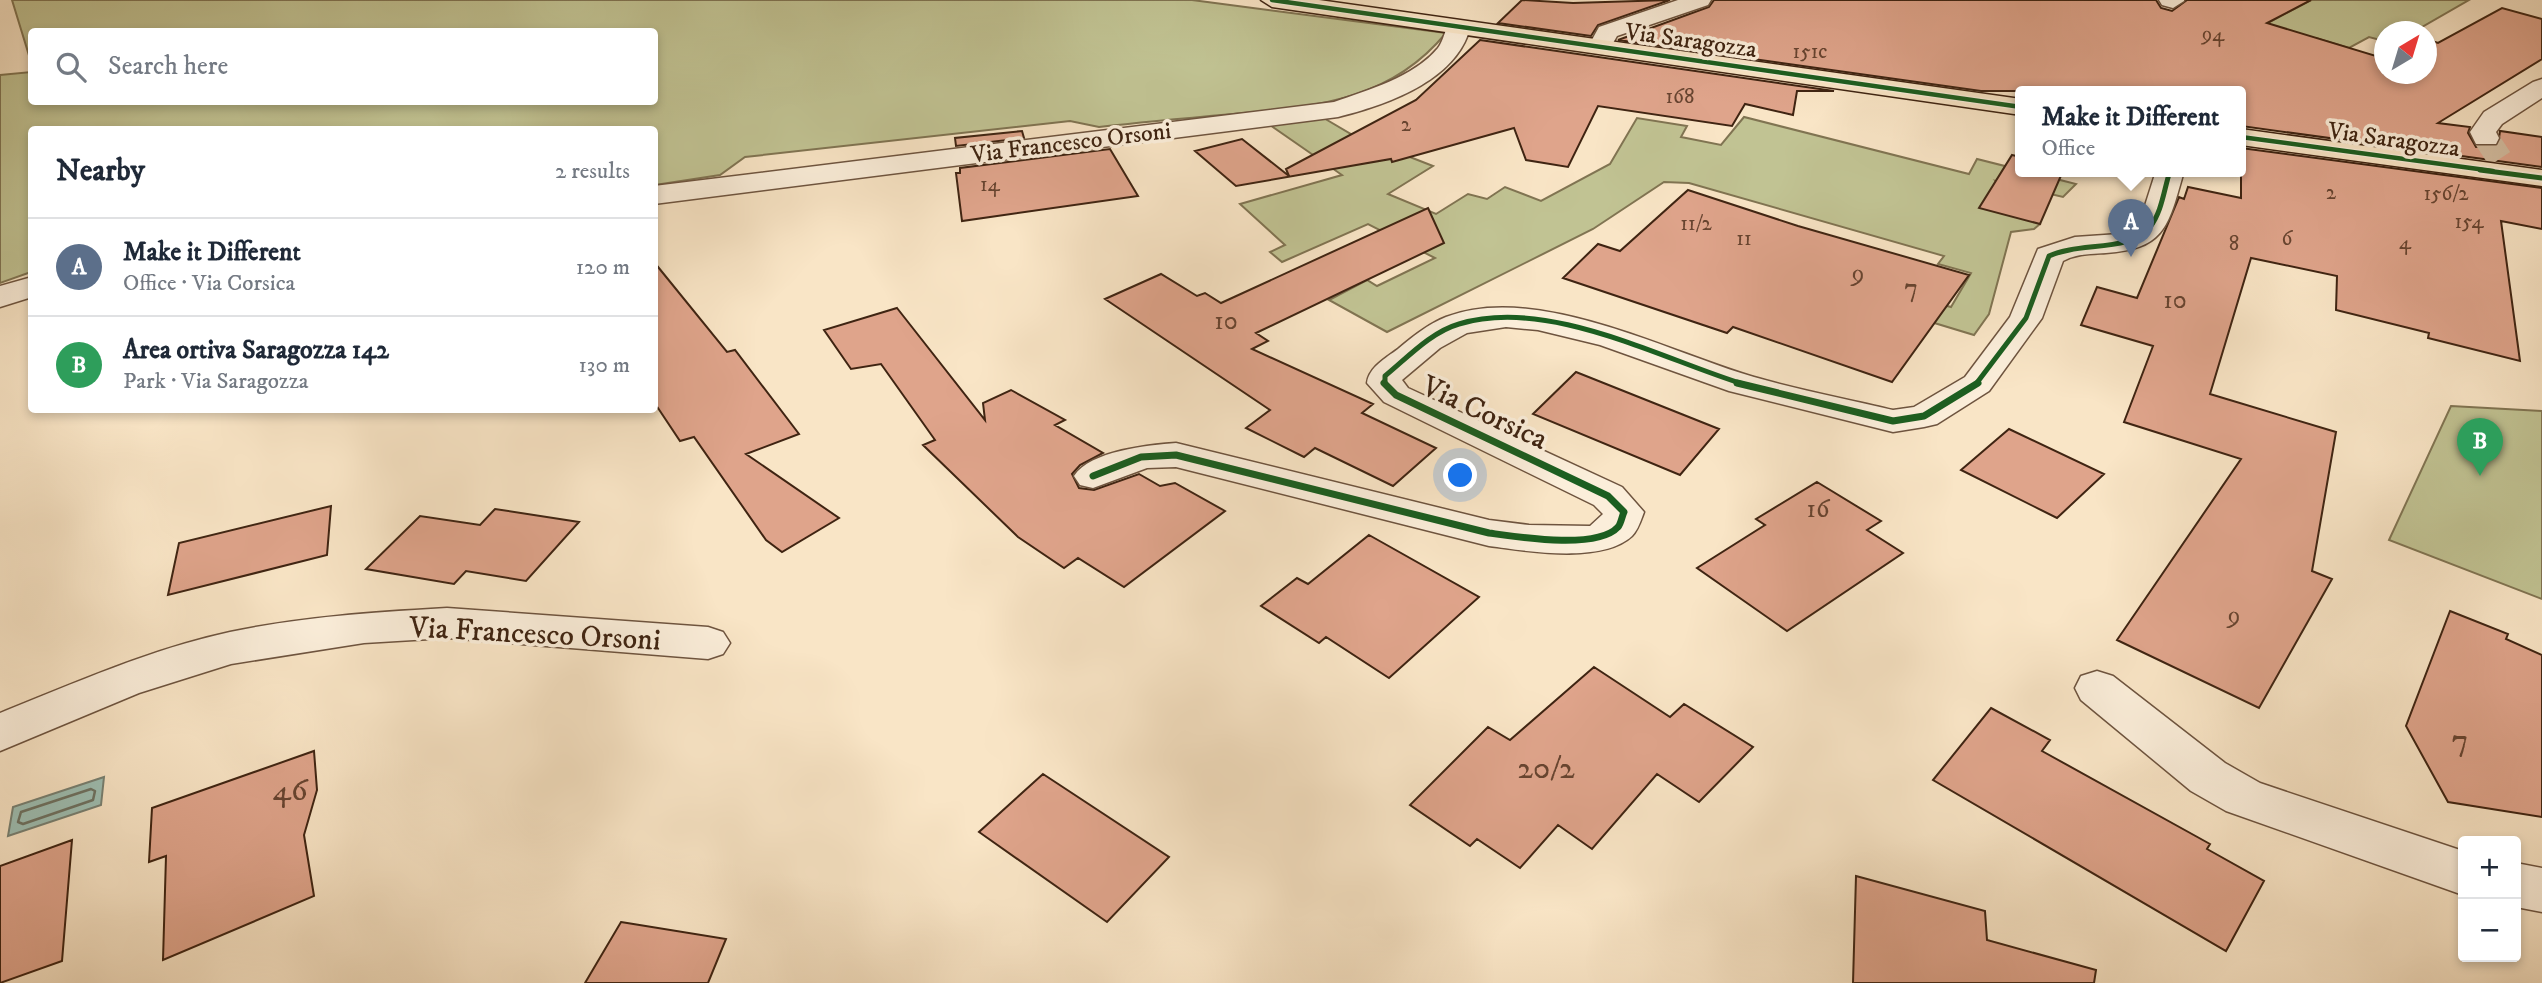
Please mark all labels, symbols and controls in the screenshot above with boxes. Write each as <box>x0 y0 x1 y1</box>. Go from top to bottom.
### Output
street label: Via Saragozza <box>1622 17 1760 65</box>
north arrow <box>2374 21 2437 84</box>
house number: 94 <box>2201 22 2225 48</box>
search box <box>28 28 658 105</box>
house number: 151c <box>1793 39 1827 65</box>
icon: search <box>52 48 90 86</box>
text: Search here <box>108 50 228 83</box>
house number: 168 <box>1665 84 1695 110</box>
popup <box>2015 86 2246 177</box>
text: Make it Different <box>2042 101 2219 134</box>
house number: 2 <box>1401 112 1412 138</box>
street label: Via Francesco Orsoni <box>968 116 1173 170</box>
street label: Via Saragozza <box>2325 116 2463 164</box>
text: Office <box>2042 134 2095 163</box>
text: Nearby <box>56 153 145 190</box>
text: 2 results <box>555 157 630 186</box>
house number: 14 <box>980 172 1001 198</box>
house number: 2 <box>2326 180 2337 206</box>
house number: 156/2 <box>2424 181 2469 207</box>
pin: A <box>2108 199 2154 257</box>
house number: 154 <box>2455 209 2484 235</box>
house number: 11/2 <box>1680 211 1712 237</box>
house number: 11 <box>1736 226 1752 252</box>
house number: 6 <box>2282 226 2294 252</box>
house number: 4 <box>2399 230 2412 256</box>
house number: 8 <box>2229 231 2239 257</box>
text: Make it Different <box>123 236 301 269</box>
text: A <box>72 253 86 282</box>
text: 120 m <box>576 253 630 282</box>
house number: 9 <box>1850 257 1864 290</box>
text: Office · Via Corsica <box>123 269 295 298</box>
house number: 7 <box>1904 272 1918 305</box>
house number: 10 <box>2163 284 2187 317</box>
house number: 10 <box>1214 305 1238 338</box>
text: Area ortiva Saragozza 142 <box>123 334 389 367</box>
text: B <box>72 351 86 380</box>
text: 130 m <box>578 351 630 380</box>
text: Park · Via Saragozza <box>123 367 309 396</box>
street label: Via Corsica <box>1415 368 1553 459</box>
pin: B <box>2457 418 2503 476</box>
your location <box>1443 458 1477 492</box>
house number: 16 <box>1807 493 1831 526</box>
house number: 9 <box>2226 599 2240 632</box>
street label: Via Francesco Orsoni <box>407 609 662 660</box>
house number: 7 <box>2452 721 2468 761</box>
house number: 20/2 <box>1517 749 1575 789</box>
house number: 46 <box>272 771 309 811</box>
map controls <box>2458 836 2521 962</box>
button: + <box>2458 836 2521 899</box>
button: − <box>2458 899 2521 962</box>

